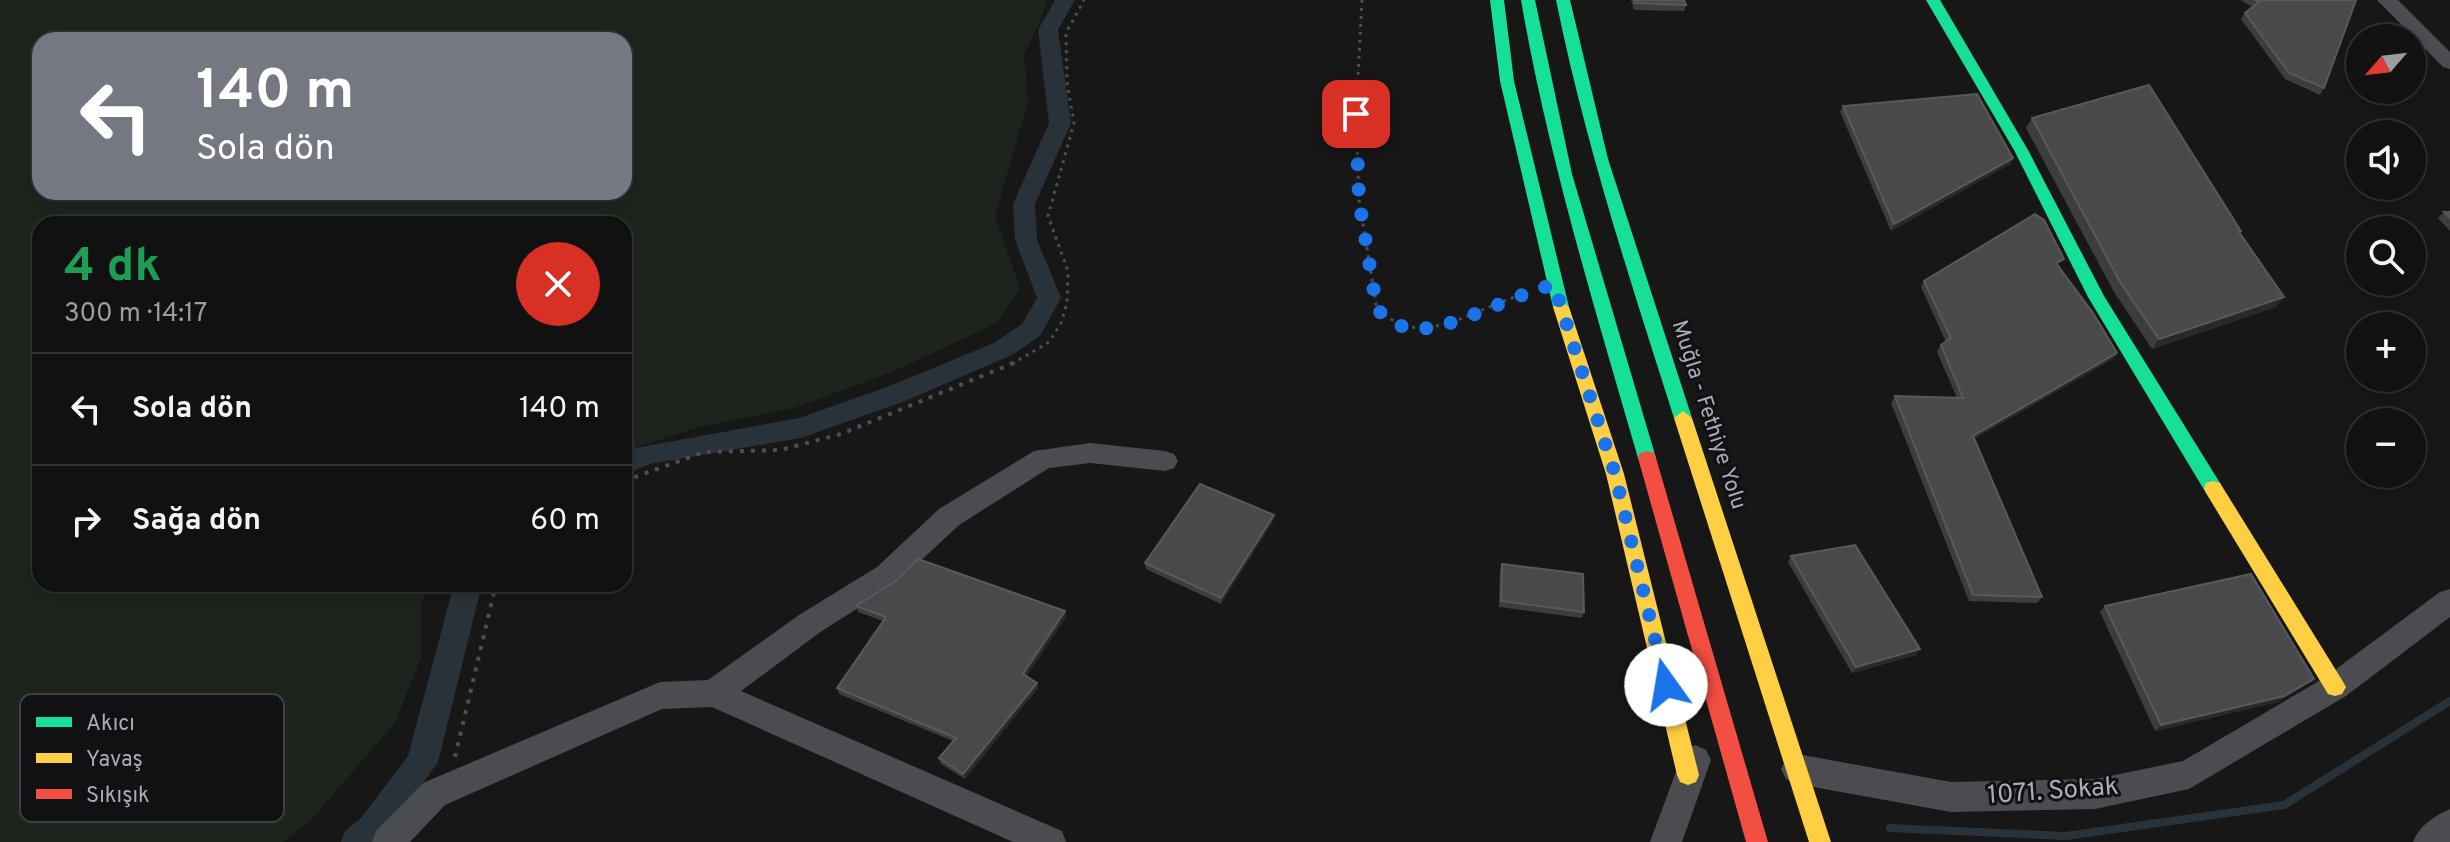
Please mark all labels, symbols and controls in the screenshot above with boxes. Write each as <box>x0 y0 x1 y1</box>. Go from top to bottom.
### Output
north arrow <box>2346 24 2426 104</box>
map controls <box>2346 24 2426 488</box>
text: 140 m <box>196 58 354 128</box>
icon: left <box>64 64 168 168</box>
pin <box>1322 80 1390 148</box>
icon: arrive <box>1334 92 1378 136</box>
button: sound <box>2346 120 2426 200</box>
text: Sola dön <box>196 127 335 173</box>
button: search <box>2346 216 2426 296</box>
text: 4 dk <box>64 238 161 298</box>
button: close <box>516 242 600 326</box>
text: 300 m · 14:17 <box>64 298 207 331</box>
button: + <box>2346 312 2426 392</box>
street label: Muğla - Fethiye Yolu <box>1665 317 1751 513</box>
icon: left <box>64 387 108 431</box>
text: Sola dön <box>132 391 252 428</box>
text: 140 m <box>519 391 600 428</box>
button: − <box>2346 408 2426 488</box>
icon: right <box>64 499 108 543</box>
text: Sağa dön <box>132 503 261 540</box>
text: 60 m <box>530 503 600 540</box>
position arrow <box>1624 643 1708 727</box>
legend <box>20 694 284 822</box>
text: Akıcı <box>86 711 135 738</box>
text: Yavaş <box>86 747 143 774</box>
street label: 1071. Sokak <box>1986 771 2120 813</box>
text: Sıkışık <box>86 783 150 810</box>

